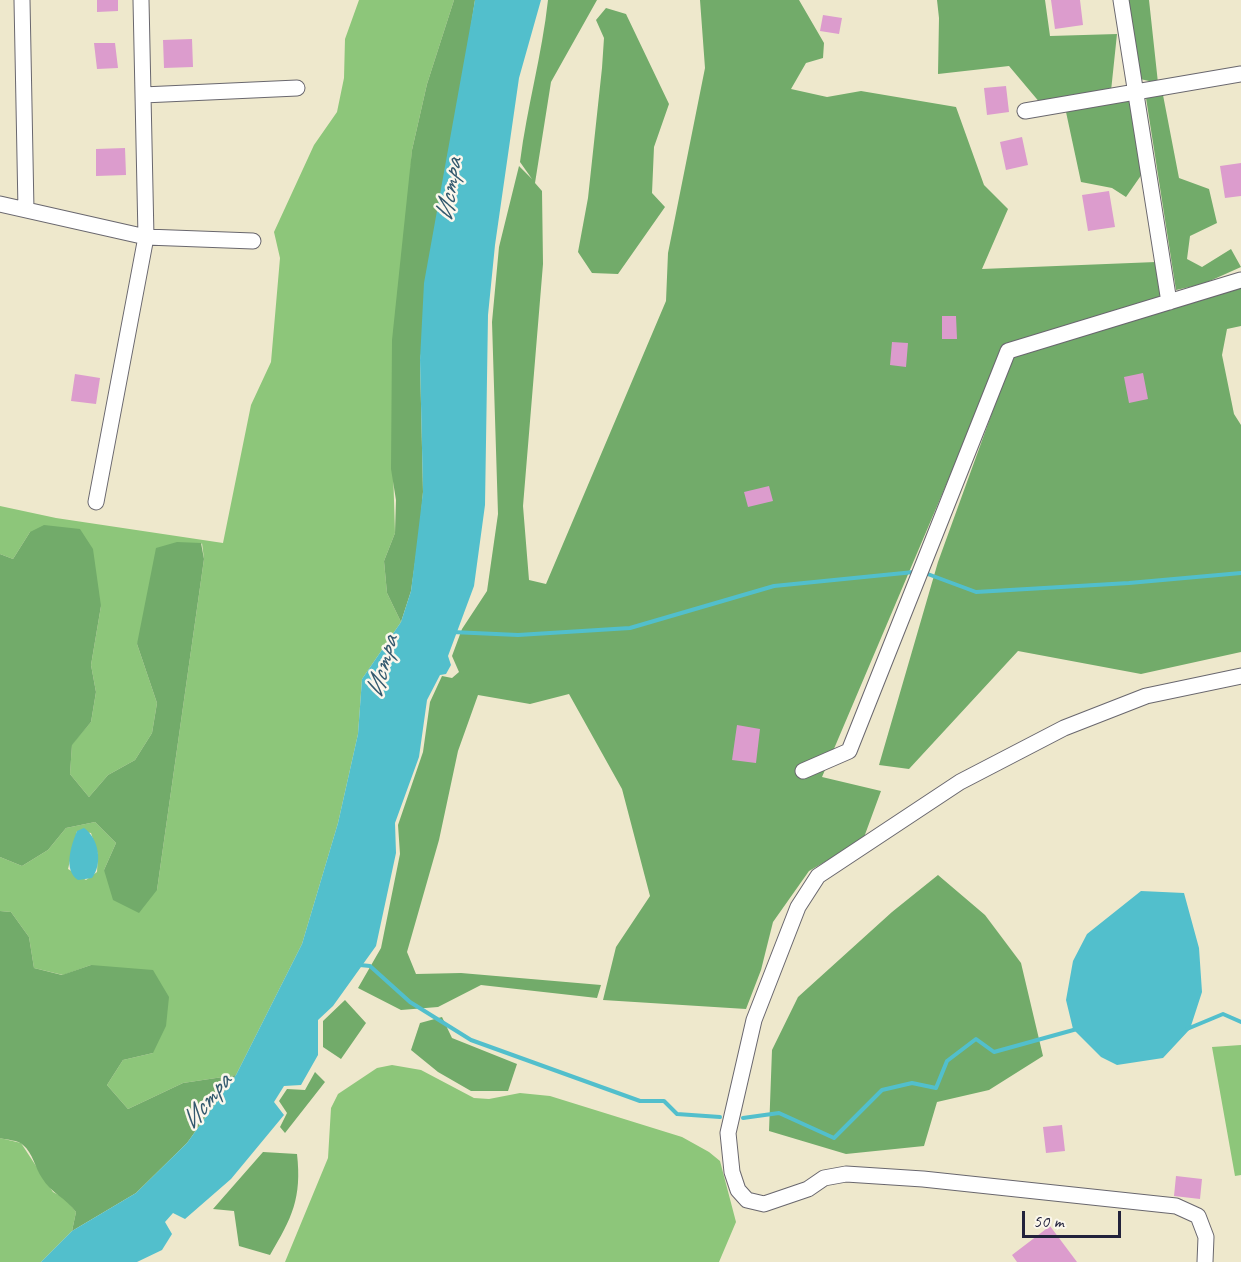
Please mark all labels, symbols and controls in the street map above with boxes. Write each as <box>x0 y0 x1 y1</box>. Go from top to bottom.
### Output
water label: Истра <box>430 157 470 223</box>
water label: Истра <box>360 633 406 701</box>
water label: Истра <box>175 1068 239 1136</box>
scale bar <box>1025 1199 1124 1237</box>
text: 50 m <box>1033 1210 1064 1232</box>

